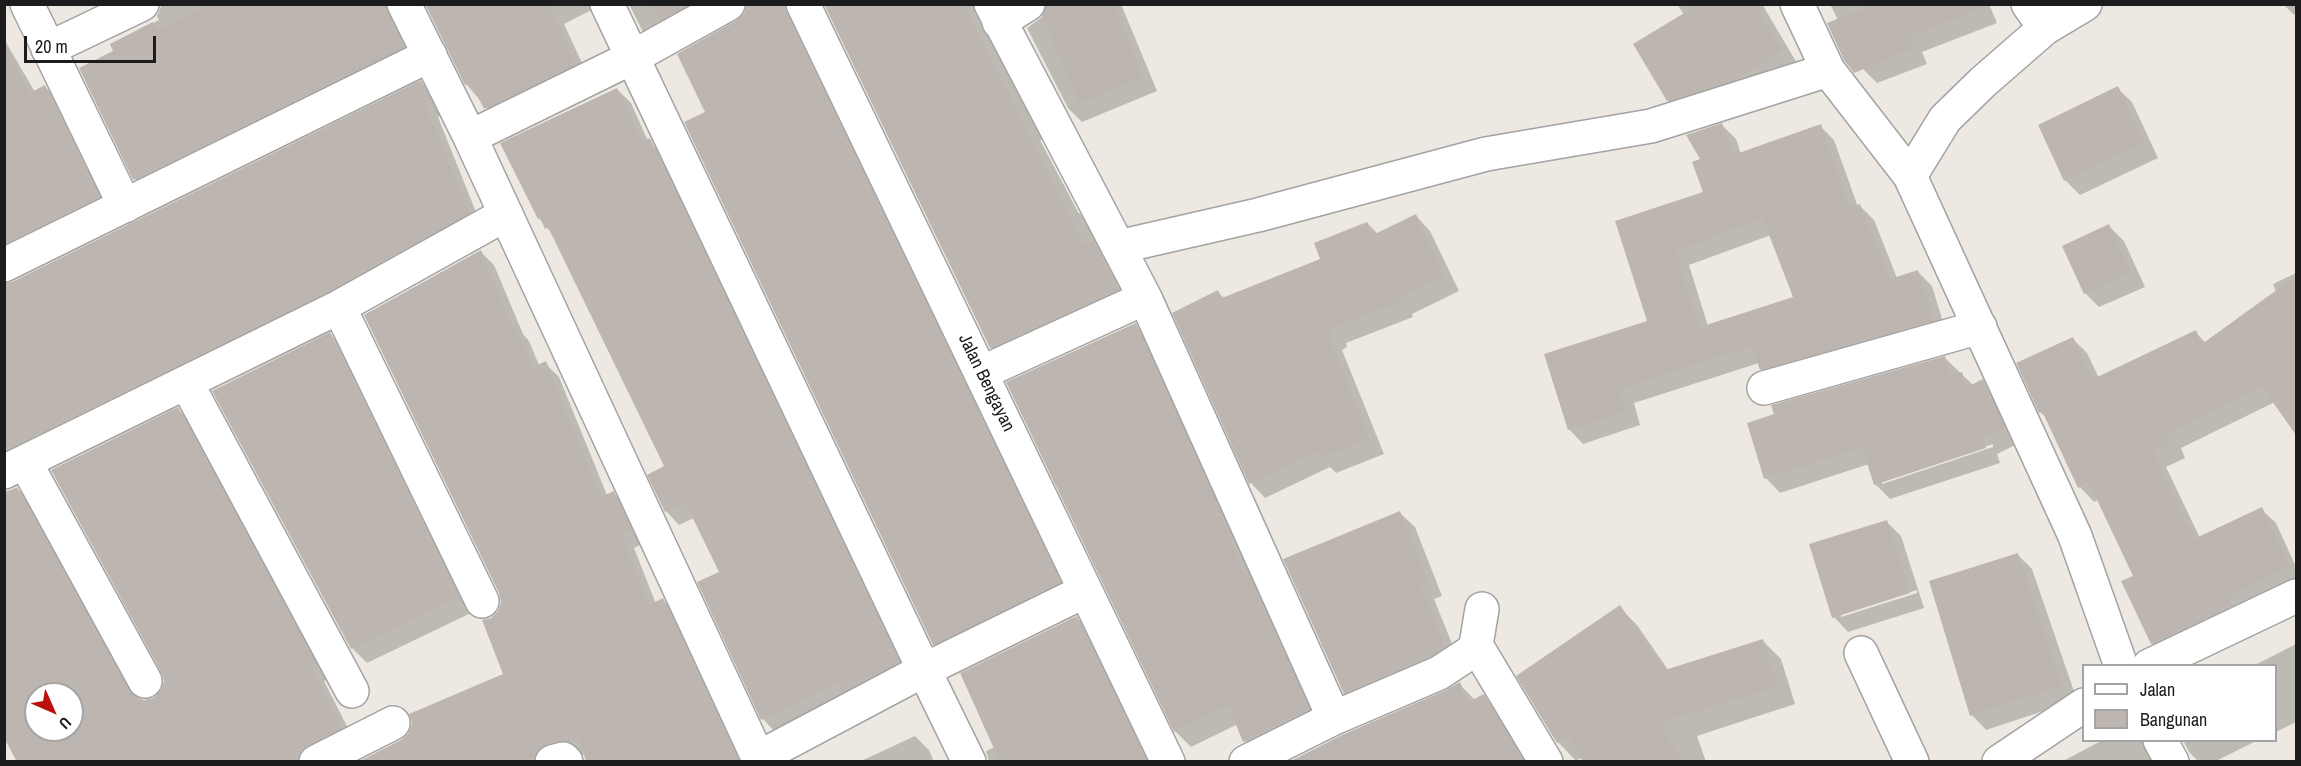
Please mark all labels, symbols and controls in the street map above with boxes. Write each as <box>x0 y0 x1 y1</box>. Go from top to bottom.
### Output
scale bar <box>27 24 159 62</box>
text: 20 m <box>35 34 68 59</box>
street label: Jalan Bengayan <box>953 331 1019 435</box>
legend <box>2082 664 2277 742</box>
text: Jalan <box>2140 677 2175 702</box>
north arrow <box>24 682 84 742</box>
text: Bangunan <box>2140 707 2207 732</box>
text: U <box>54 712 76 734</box>

